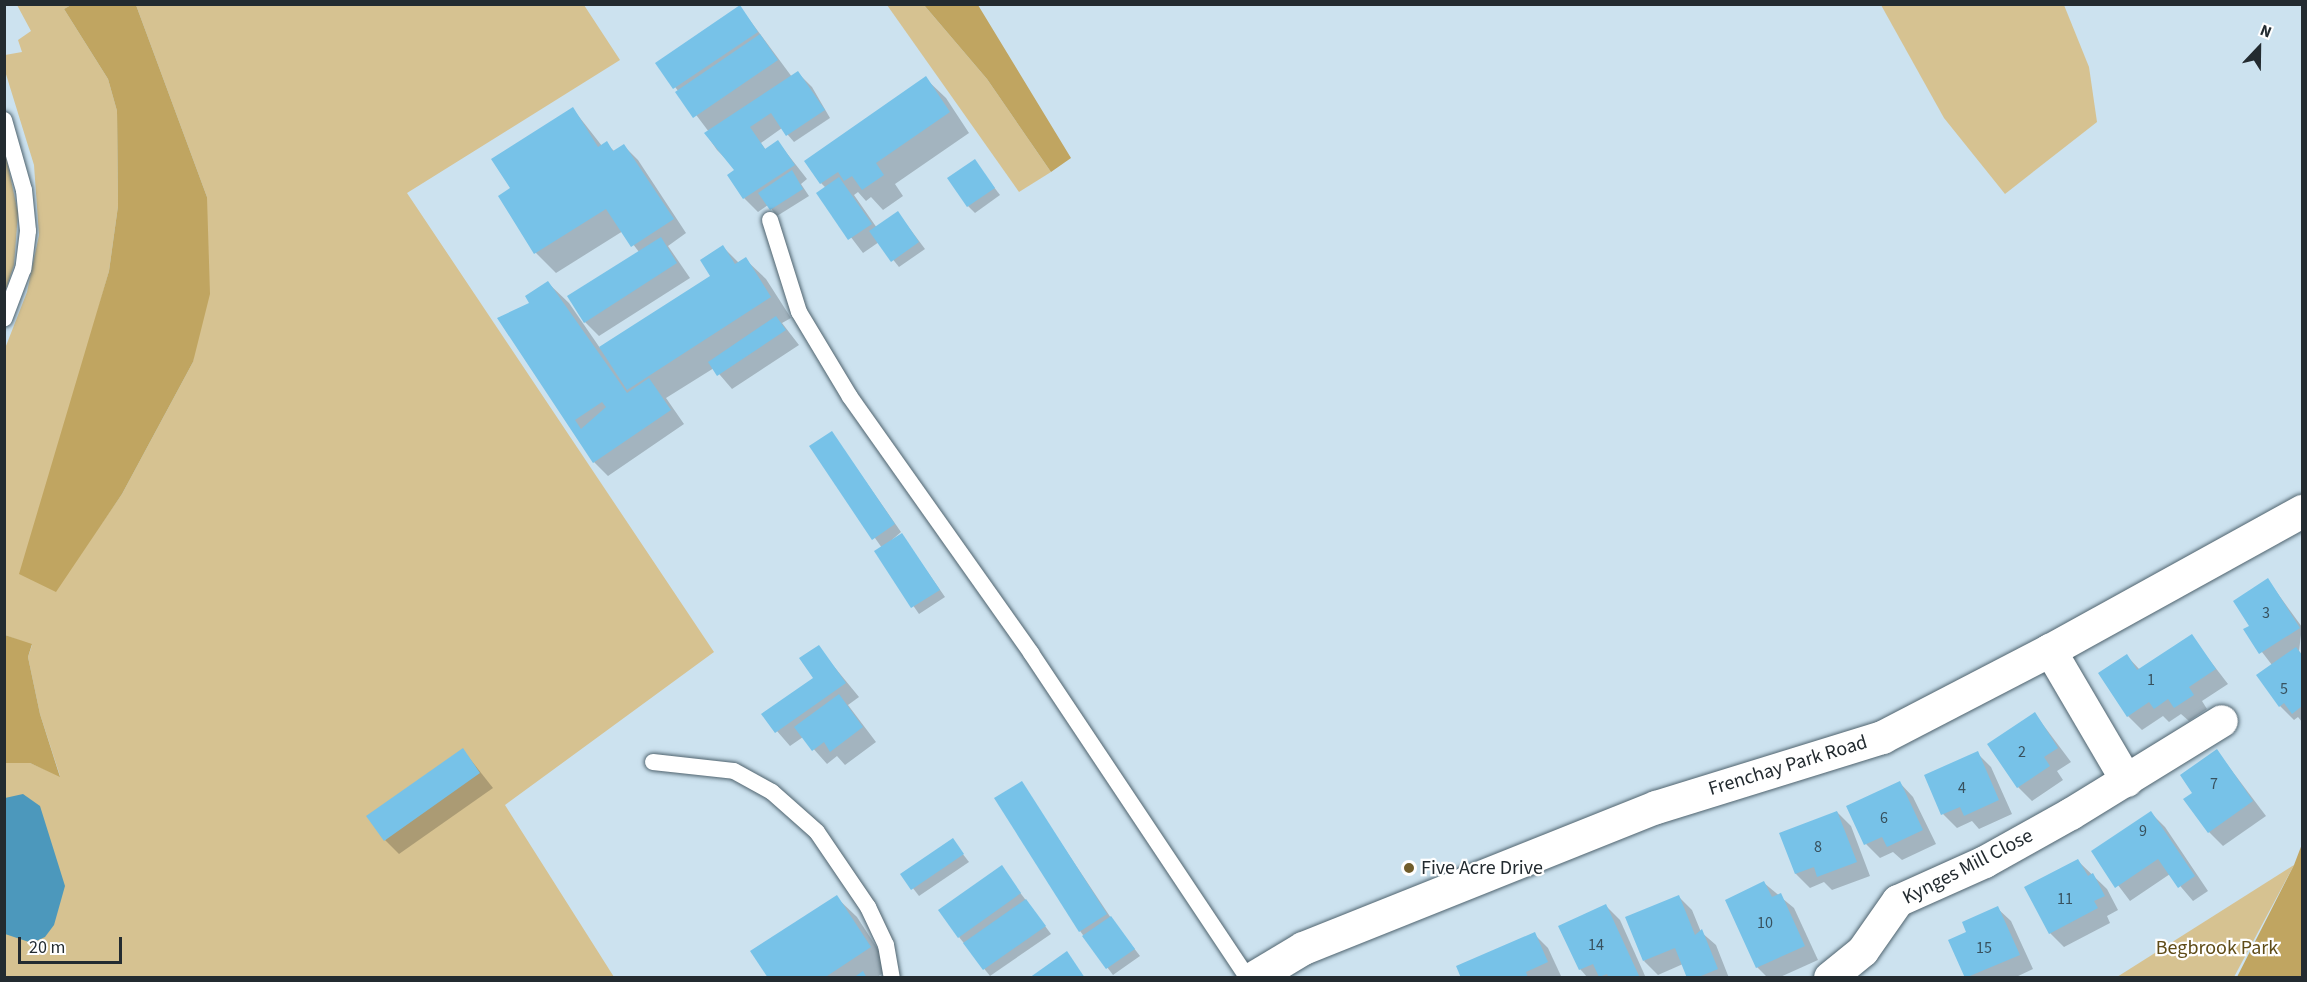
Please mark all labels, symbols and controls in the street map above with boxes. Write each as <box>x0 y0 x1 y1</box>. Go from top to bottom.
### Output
north arrow <box>2229 18 2289 78</box>
text: N <box>2257 19 2275 43</box>
house number: 3 <box>2262 603 2270 623</box>
house number: 1 <box>2147 670 2155 690</box>
house number: 5 <box>2280 679 2288 699</box>
street label: Frenchay Park Road <box>1706 730 1870 802</box>
house number: 2 <box>2018 742 2026 762</box>
house number: 7 <box>2210 774 2218 794</box>
house number: 4 <box>1958 778 1966 798</box>
house number: 6 <box>1880 808 1888 828</box>
house number: 9 <box>2139 821 2147 841</box>
street label: Kynges Mill Close <box>1899 824 2037 910</box>
house number: 8 <box>1814 837 1822 857</box>
place label: Five Acre Drive <box>1421 856 1543 880</box>
marker: Five Acre Drive <box>1402 861 1416 875</box>
house number: 11 <box>2057 889 2073 909</box>
house number: 10 <box>1757 913 1773 933</box>
scale bar <box>21 925 124 963</box>
text: 20 m <box>29 935 65 960</box>
house number: 14 <box>1588 935 1604 955</box>
park label: Begbrook Park <box>2156 936 2278 960</box>
house number: 15 <box>1976 938 1992 958</box>

